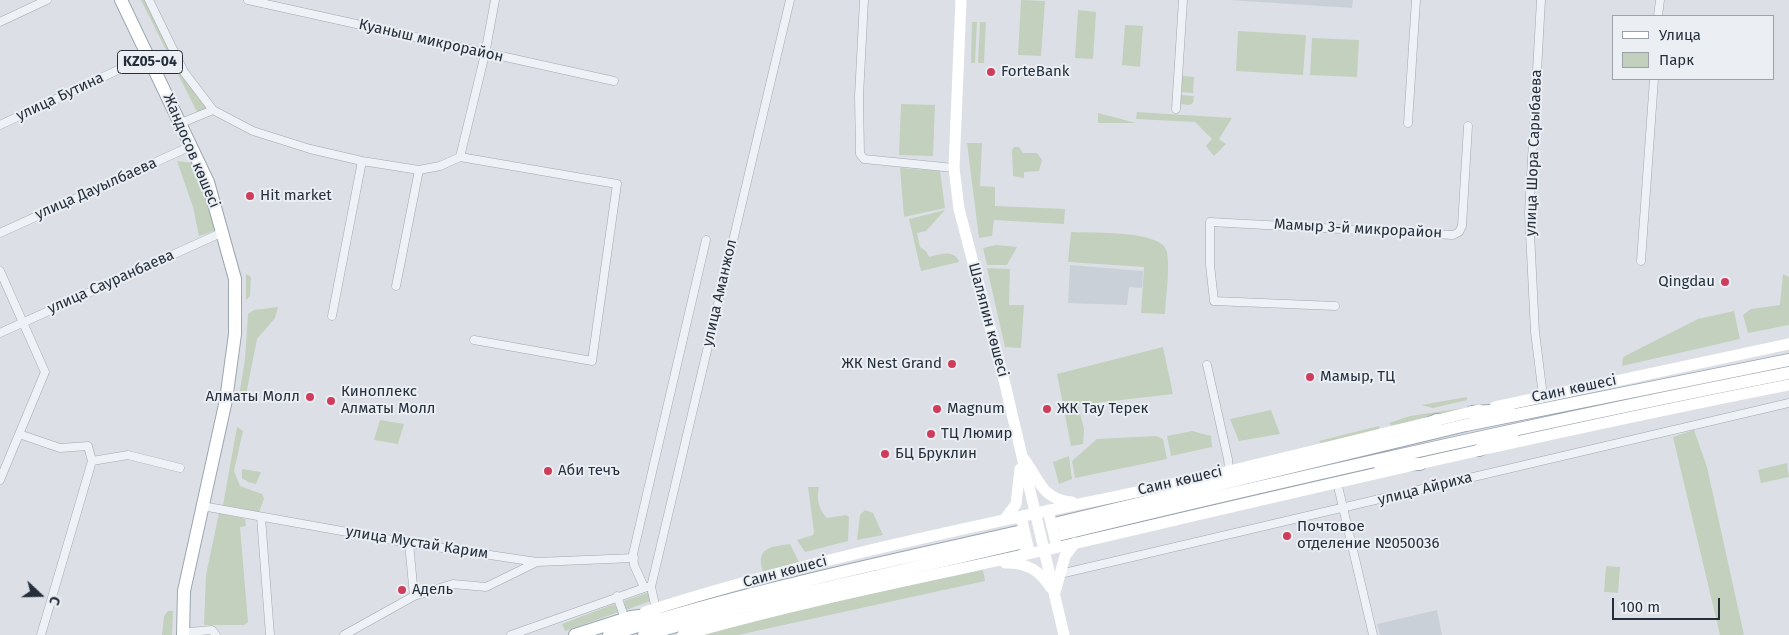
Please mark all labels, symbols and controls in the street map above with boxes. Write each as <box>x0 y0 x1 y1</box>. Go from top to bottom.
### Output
legend <box>1612 15 1774 80</box>
street label: Куаныш микрорайон <box>357 16 505 66</box>
text: Улица <box>1659 26 1701 44</box>
road number: KZ05-04 <box>118 51 182 74</box>
text: Парк <box>1659 51 1694 69</box>
place label: ForteBank <box>1001 63 1070 81</box>
marker: ForteBank <box>985 66 997 78</box>
street label: улица Бутина <box>13 69 107 125</box>
street label: улица Шора Сарыбаева <box>1522 69 1546 237</box>
street label: Жандосов көшесі <box>159 91 223 211</box>
street label: улица Дауылбаева <box>32 154 160 224</box>
place label: Hit market <box>260 187 332 205</box>
marker: Hit market <box>244 190 256 202</box>
street label: Мамыр 3-й микрорайон <box>1273 216 1443 242</box>
street label: улица Аманжол <box>699 238 741 348</box>
street label: улица Сауранбаева <box>45 246 177 318</box>
street label: Шаляпин көшесі <box>964 261 1012 379</box>
place label: Qingdau <box>1658 273 1715 291</box>
marker: Qingdau <box>1719 276 1731 288</box>
place label: ЖК Nest Grand <box>841 355 942 373</box>
marker: ЖК Nest Grand <box>946 358 958 370</box>
place label: Мамыр, ТЦ <box>1320 368 1395 386</box>
marker: Мамыр, ТЦ <box>1304 371 1316 383</box>
street label: Саин көшесі <box>1530 371 1618 407</box>
place label: Киноплекс Алматы Молл <box>341 383 435 418</box>
place label: Алматы Молл <box>206 388 300 406</box>
marker: Алматы Молл <box>304 391 316 403</box>
marker: Киноплекс Алматы Молл <box>325 395 337 407</box>
place label: Magnum <box>947 400 1005 418</box>
place label: ЖК Тау Терек <box>1057 400 1148 418</box>
marker: Magnum <box>931 403 943 415</box>
marker: ЖК Тау Терек <box>1041 403 1053 415</box>
place label: ТЦ Люмир <box>941 425 1012 443</box>
marker: ТЦ Люмир <box>925 428 937 440</box>
place label: БЦ Бруклин <box>895 445 977 463</box>
marker: БЦ Бруклин <box>879 448 891 460</box>
place label: Аби течъ <box>558 462 620 480</box>
street label: Саин көшесі <box>1136 463 1224 499</box>
marker: Аби течъ <box>542 465 554 477</box>
street label: улица Айриха <box>1376 469 1474 509</box>
place label: Почтовое отделение №050036 <box>1297 518 1439 553</box>
street label: улица Мустай Карим <box>344 523 490 563</box>
marker: Почтовое отделение №050036 <box>1281 530 1293 542</box>
street label: Саин көшесі <box>741 552 829 592</box>
north arrow <box>15 570 65 620</box>
place label: Адель <box>412 581 453 599</box>
marker: Адель <box>396 584 408 596</box>
scale bar <box>1614 588 1722 620</box>
text: С <box>45 594 64 607</box>
text: 100 m <box>1620 598 1660 616</box>

